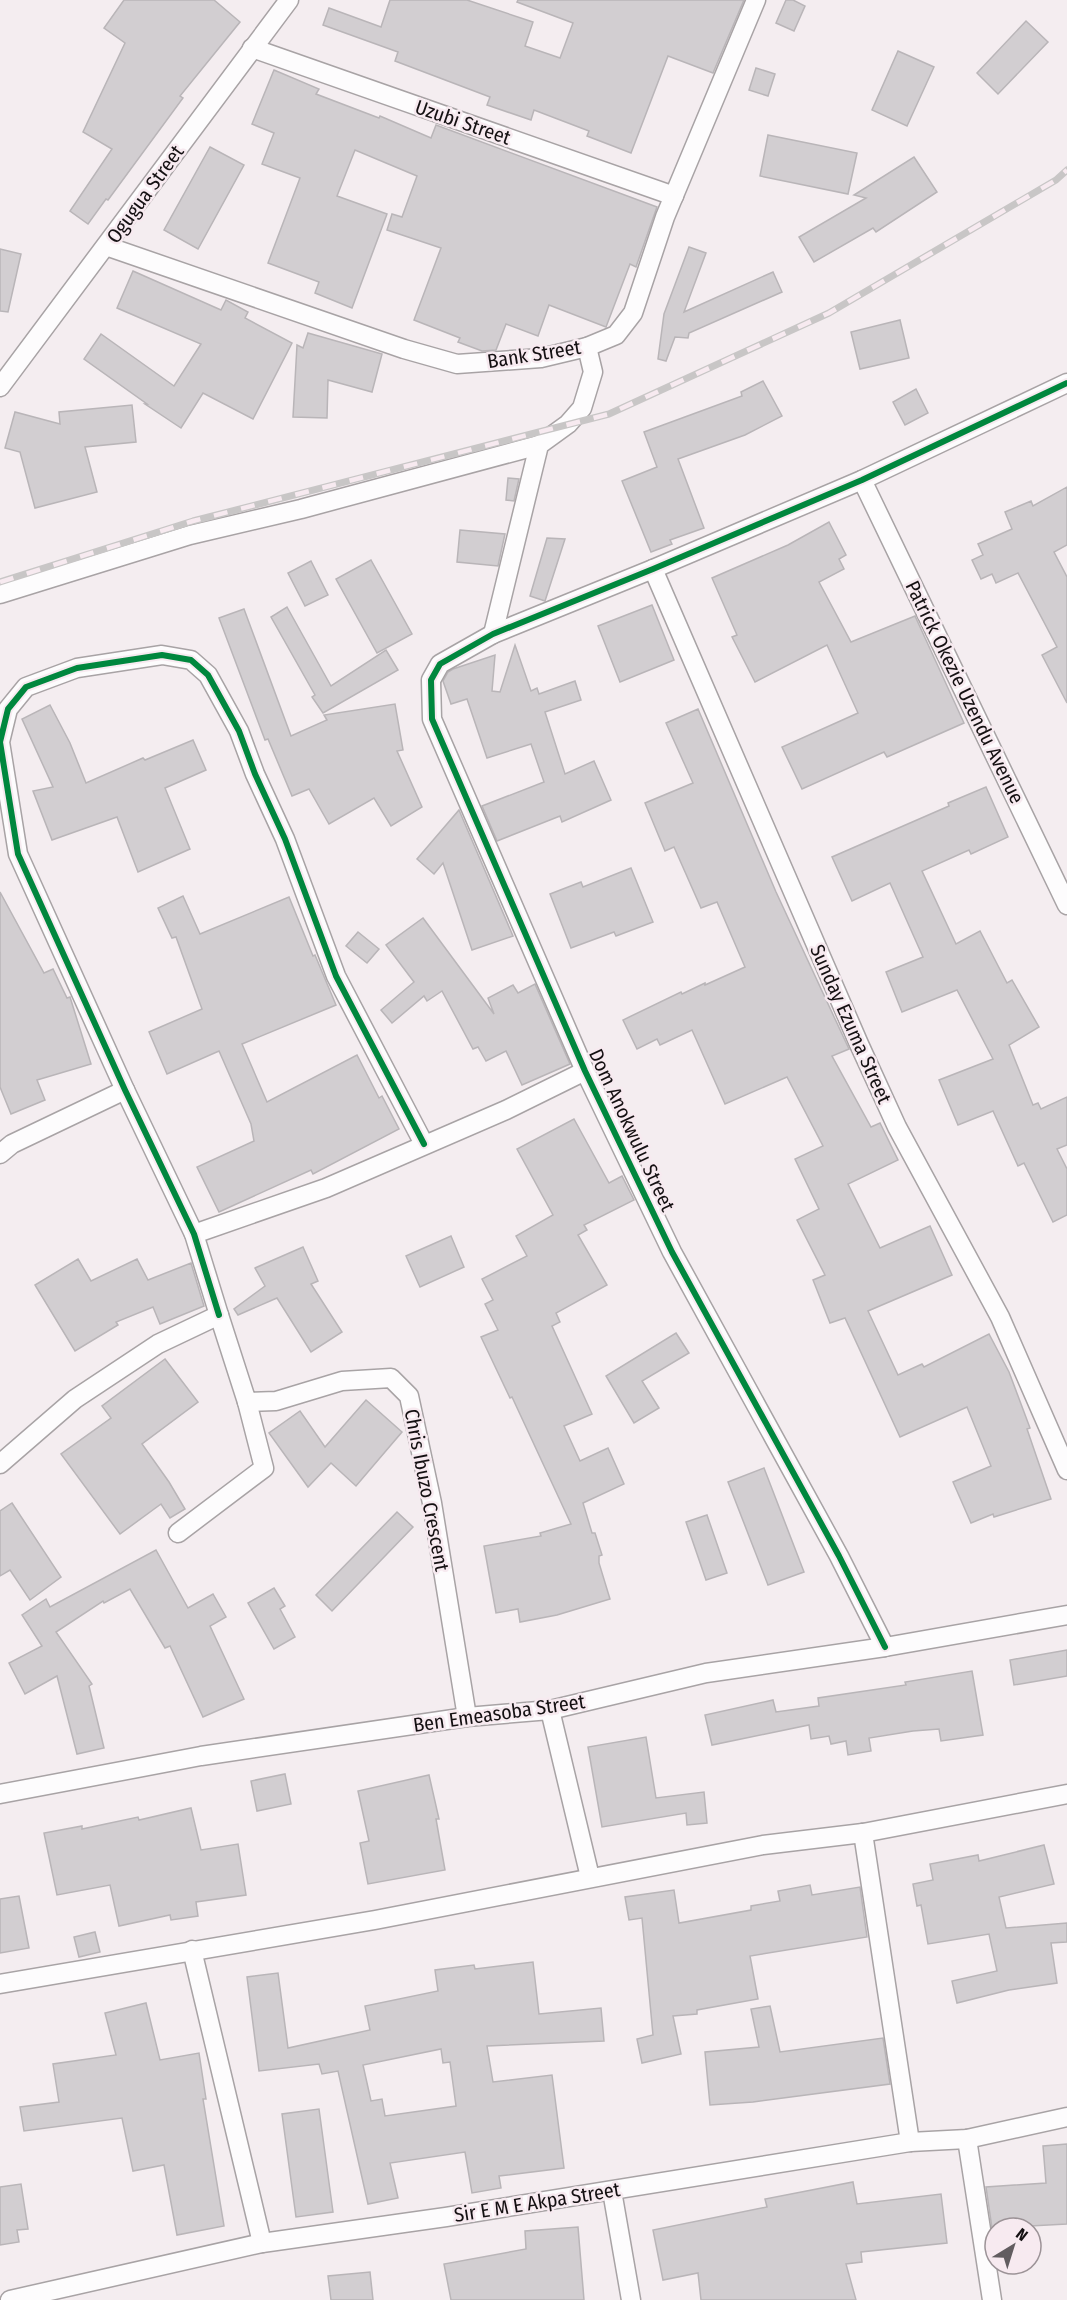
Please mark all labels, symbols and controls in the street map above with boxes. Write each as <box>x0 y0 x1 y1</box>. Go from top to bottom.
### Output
street label: Uzubi Street <box>412 94 514 150</box>
street label: Ogugua Street <box>101 140 189 248</box>
street label: Bank Street <box>485 335 583 373</box>
street label: Patrick Okezie Uzendu Avenue <box>900 577 1030 807</box>
street label: Sunday Ezuma Street <box>805 941 897 1108</box>
street label: Dom Anokwulu Street <box>584 1045 680 1215</box>
street label: Chris Ibuzo Crescent <box>399 1407 455 1574</box>
street label: Ben Emeasoba Street <box>412 1689 587 1737</box>
street label: Sir E M E Akpa Street <box>452 2177 622 2227</box>
north arrow <box>983 2216 1043 2276</box>
text: N <box>1012 2224 1032 2245</box>

